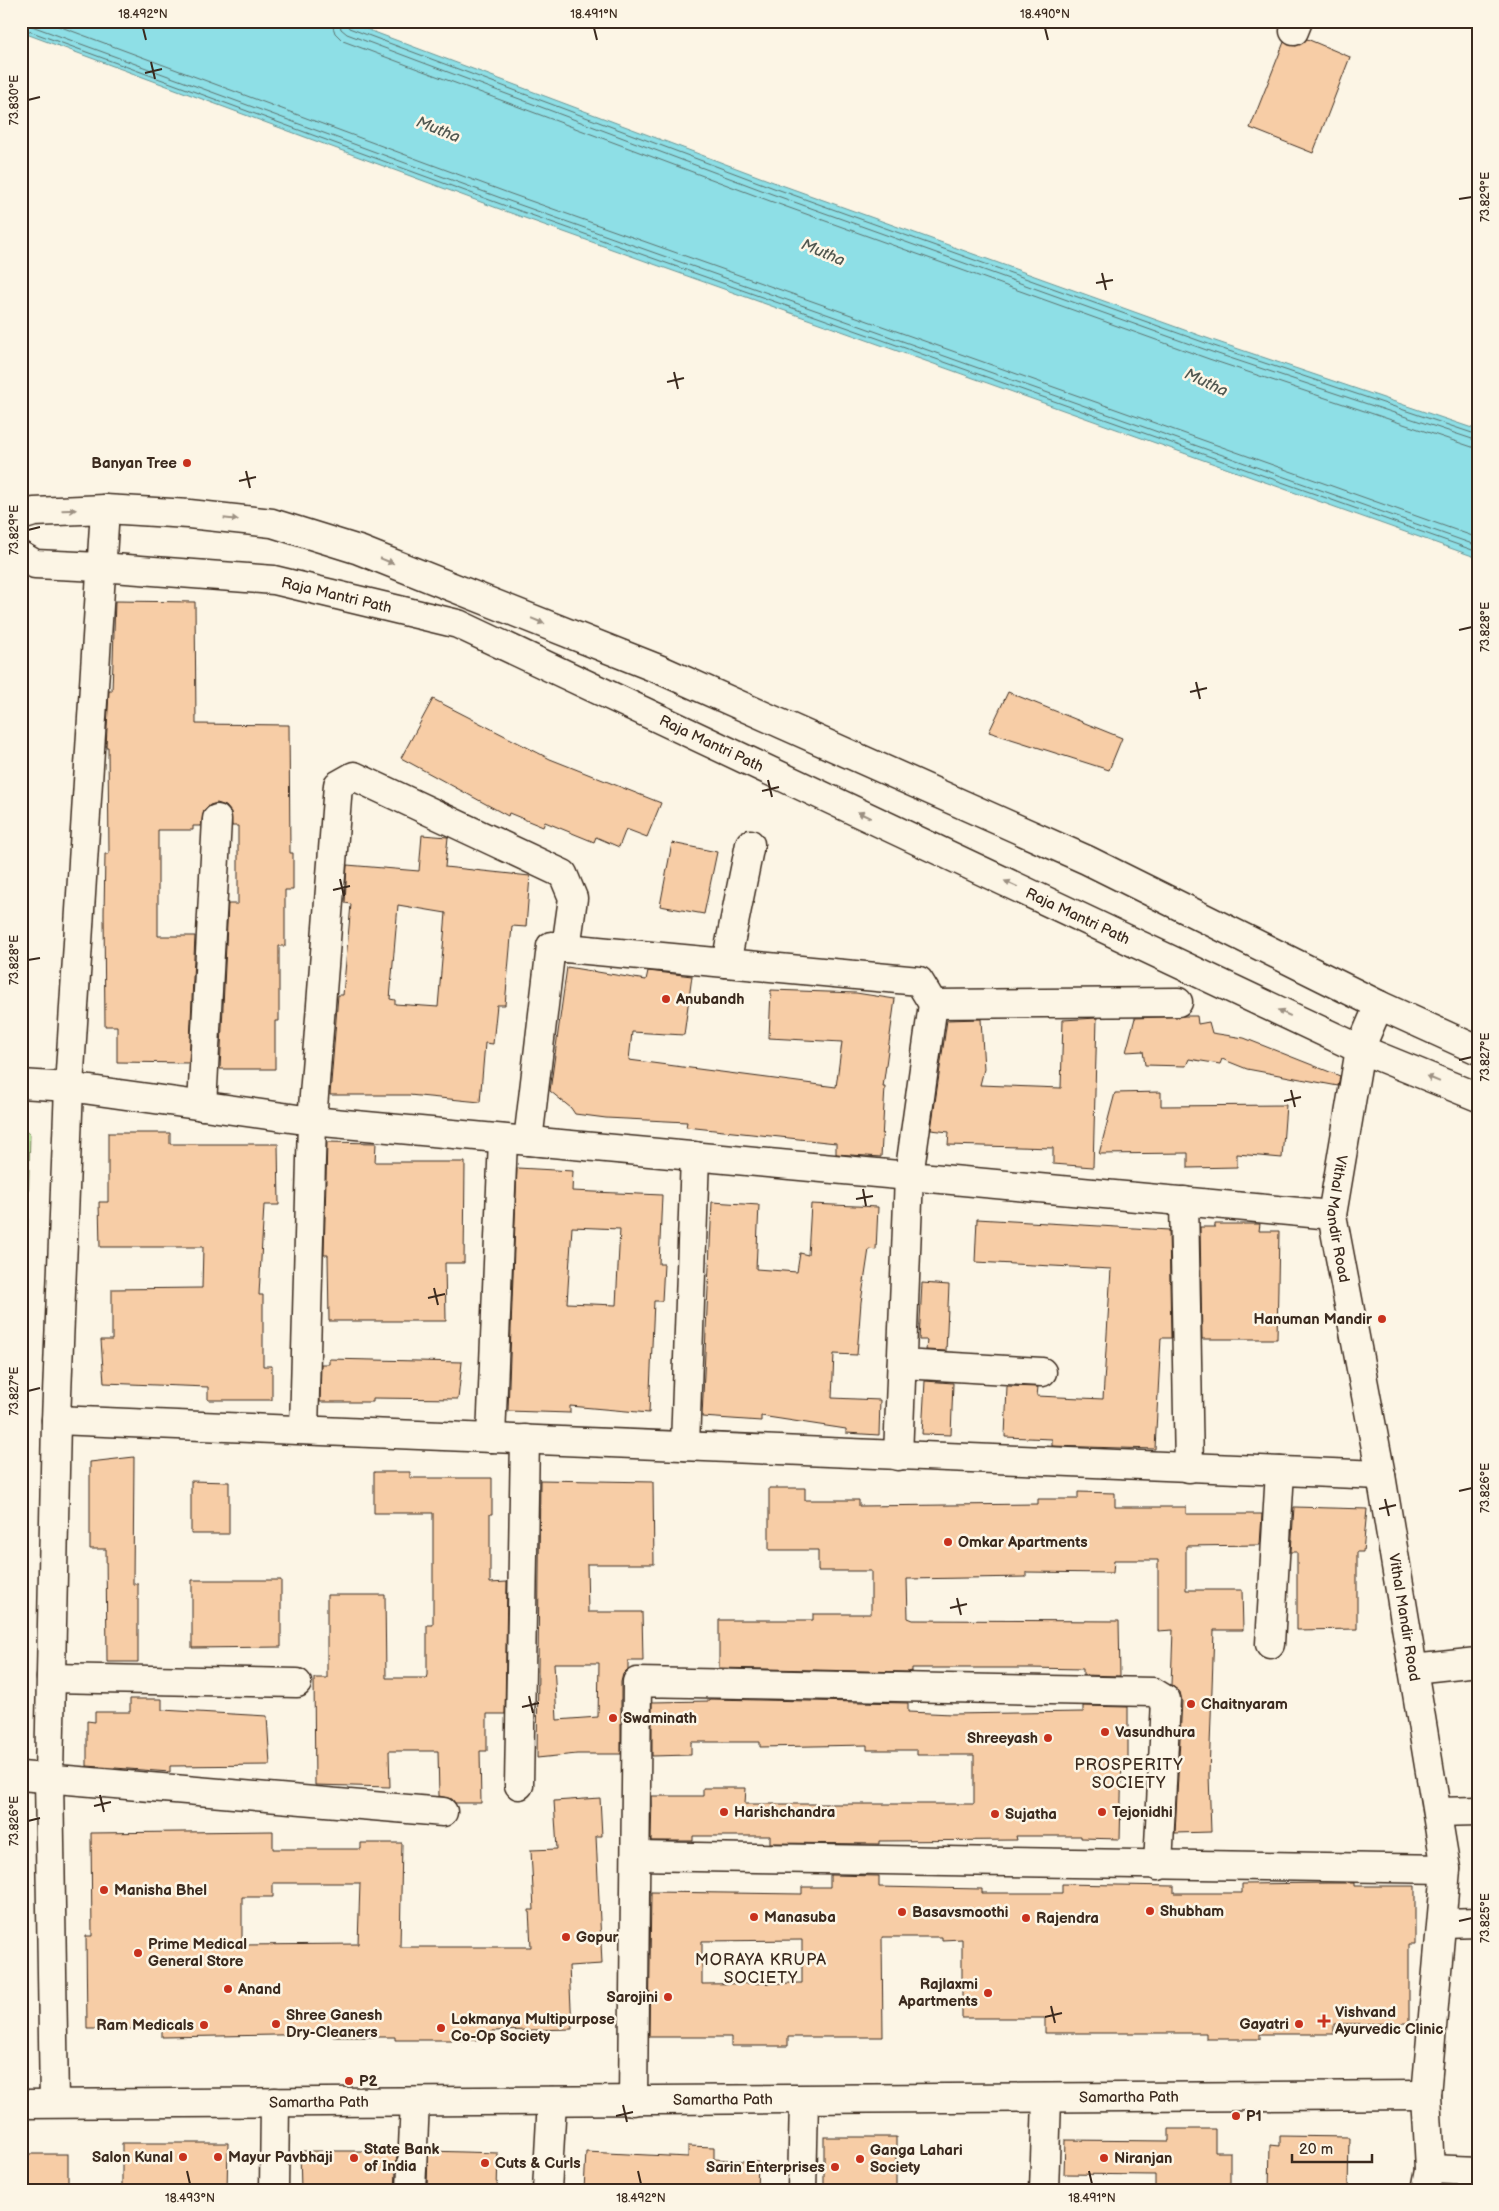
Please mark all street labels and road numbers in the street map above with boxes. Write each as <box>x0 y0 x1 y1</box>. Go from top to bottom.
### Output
street label: Raja Mantri Path <box>279 573 394 617</box>
street label: Raja Mantri Path <box>656 711 767 776</box>
street label: Raja Mantri Path <box>1023 883 1133 949</box>
street label: Vithal Mandir Road <box>1322 1153 1354 1284</box>
street label: Vithal Mandir Road <box>1385 1552 1424 1683</box>
street label: Samartha Path <box>1079 2087 1179 2107</box>
street label: Samartha Path <box>673 2090 773 2109</box>
street label: Samartha Path <box>269 2092 369 2112</box>

